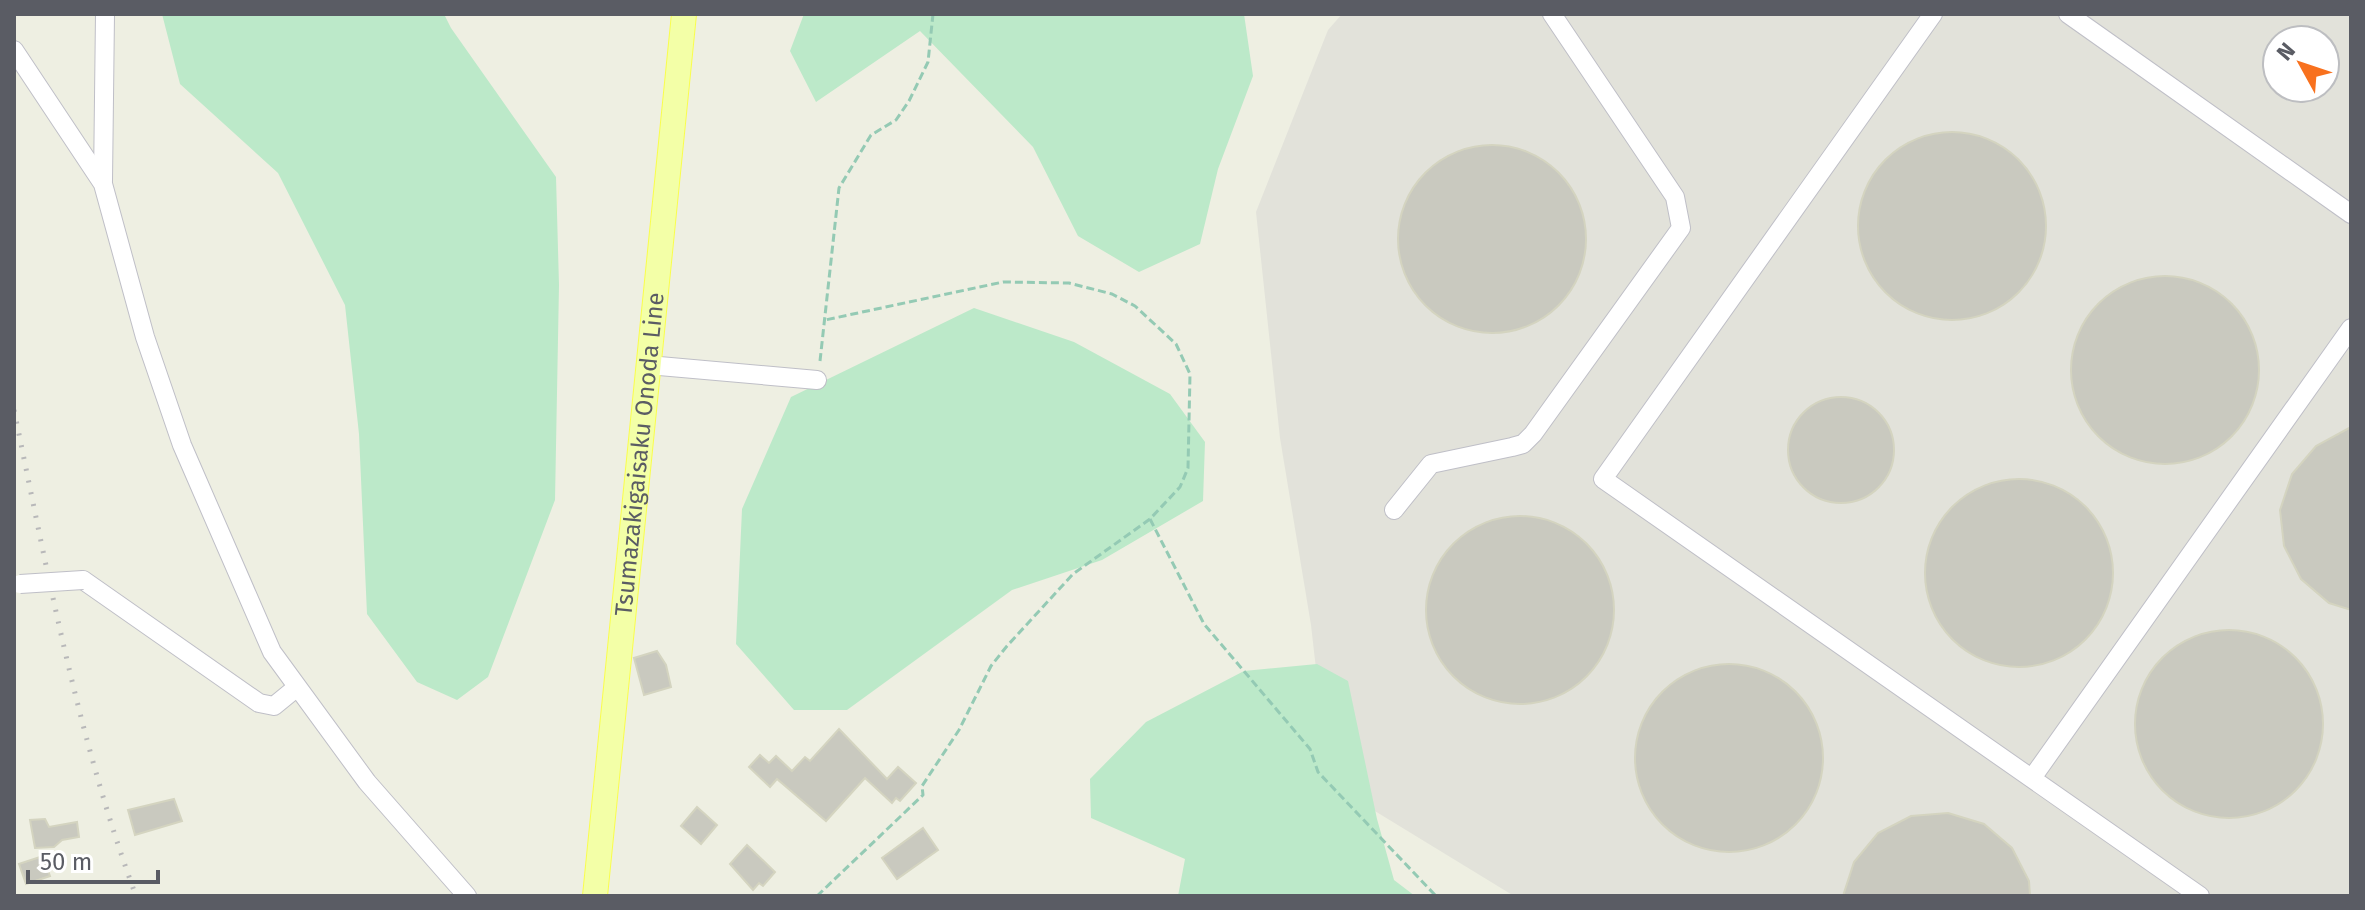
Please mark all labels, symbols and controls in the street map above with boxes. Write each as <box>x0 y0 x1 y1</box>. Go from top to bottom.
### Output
north arrow <box>2261 24 2341 104</box>
text: N <box>2271 37 2301 66</box>
street label: Tsumazakigaisaku Onoda Line <box>609 291 670 617</box>
scale bar <box>28 834 158 884</box>
text: 50 m <box>40 848 92 876</box>

